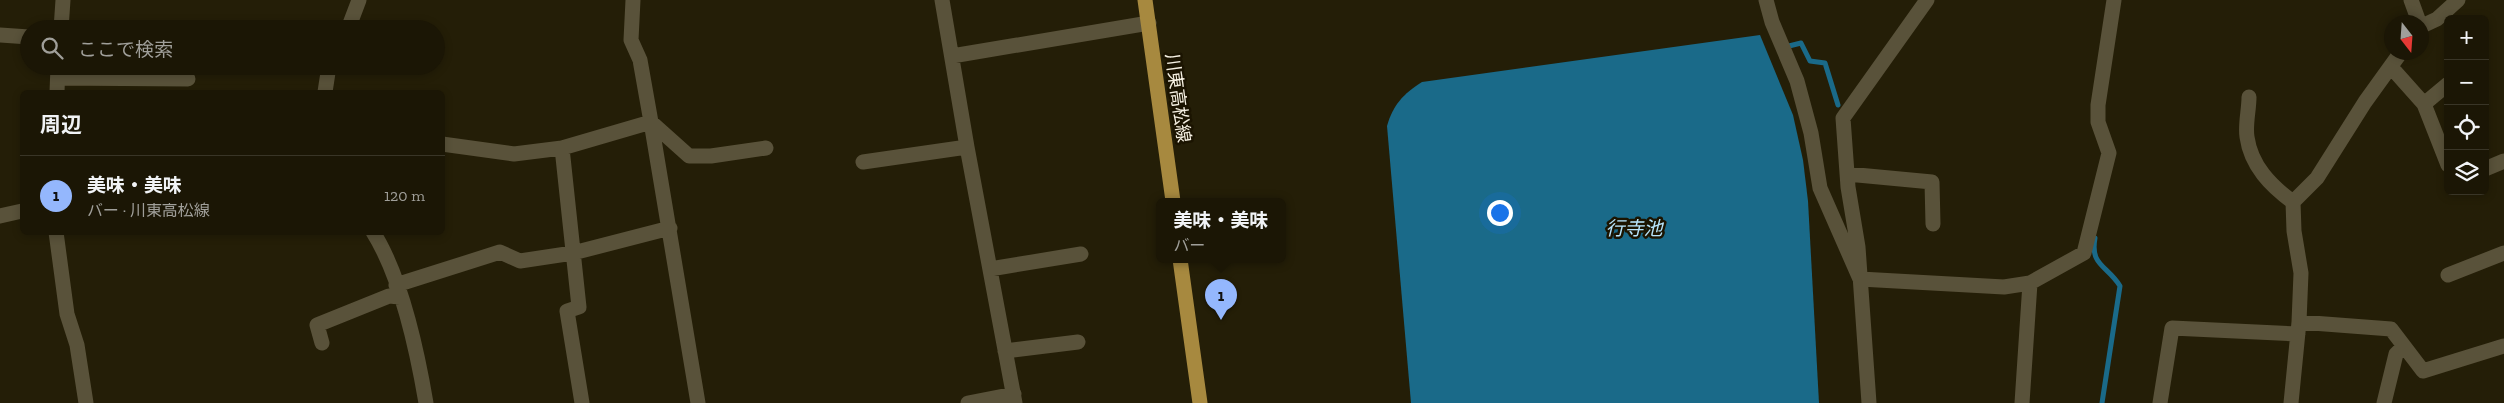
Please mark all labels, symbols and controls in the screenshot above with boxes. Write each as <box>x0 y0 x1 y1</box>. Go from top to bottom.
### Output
north arrow <box>2384 15 2429 60</box>
map controls <box>2444 15 2489 195</box>
button: + <box>2444 15 2489 60</box>
search box <box>20 20 445 75</box>
icon: search <box>38 34 66 62</box>
text: ここで検索 <box>78 38 173 61</box>
street label: 川東高松線 <box>1161 52 1195 144</box>
button: − <box>2444 60 2489 105</box>
button: locate <box>2444 105 2489 150</box>
text: 周辺 <box>40 112 82 137</box>
button: layers <box>2444 150 2489 195</box>
text: 美味・美味 <box>87 174 182 197</box>
text: 1 <box>53 186 59 205</box>
text: 120 m <box>384 186 425 205</box>
popup <box>1156 198 1286 263</box>
your location <box>1487 200 1513 226</box>
text: バー · 川東高松線 <box>87 201 210 220</box>
text: 美味・美味 <box>1173 209 1269 232</box>
water label: 行寺池 <box>1605 217 1664 240</box>
text: バー <box>1173 236 1206 255</box>
pin: 1 <box>1205 279 1237 320</box>

